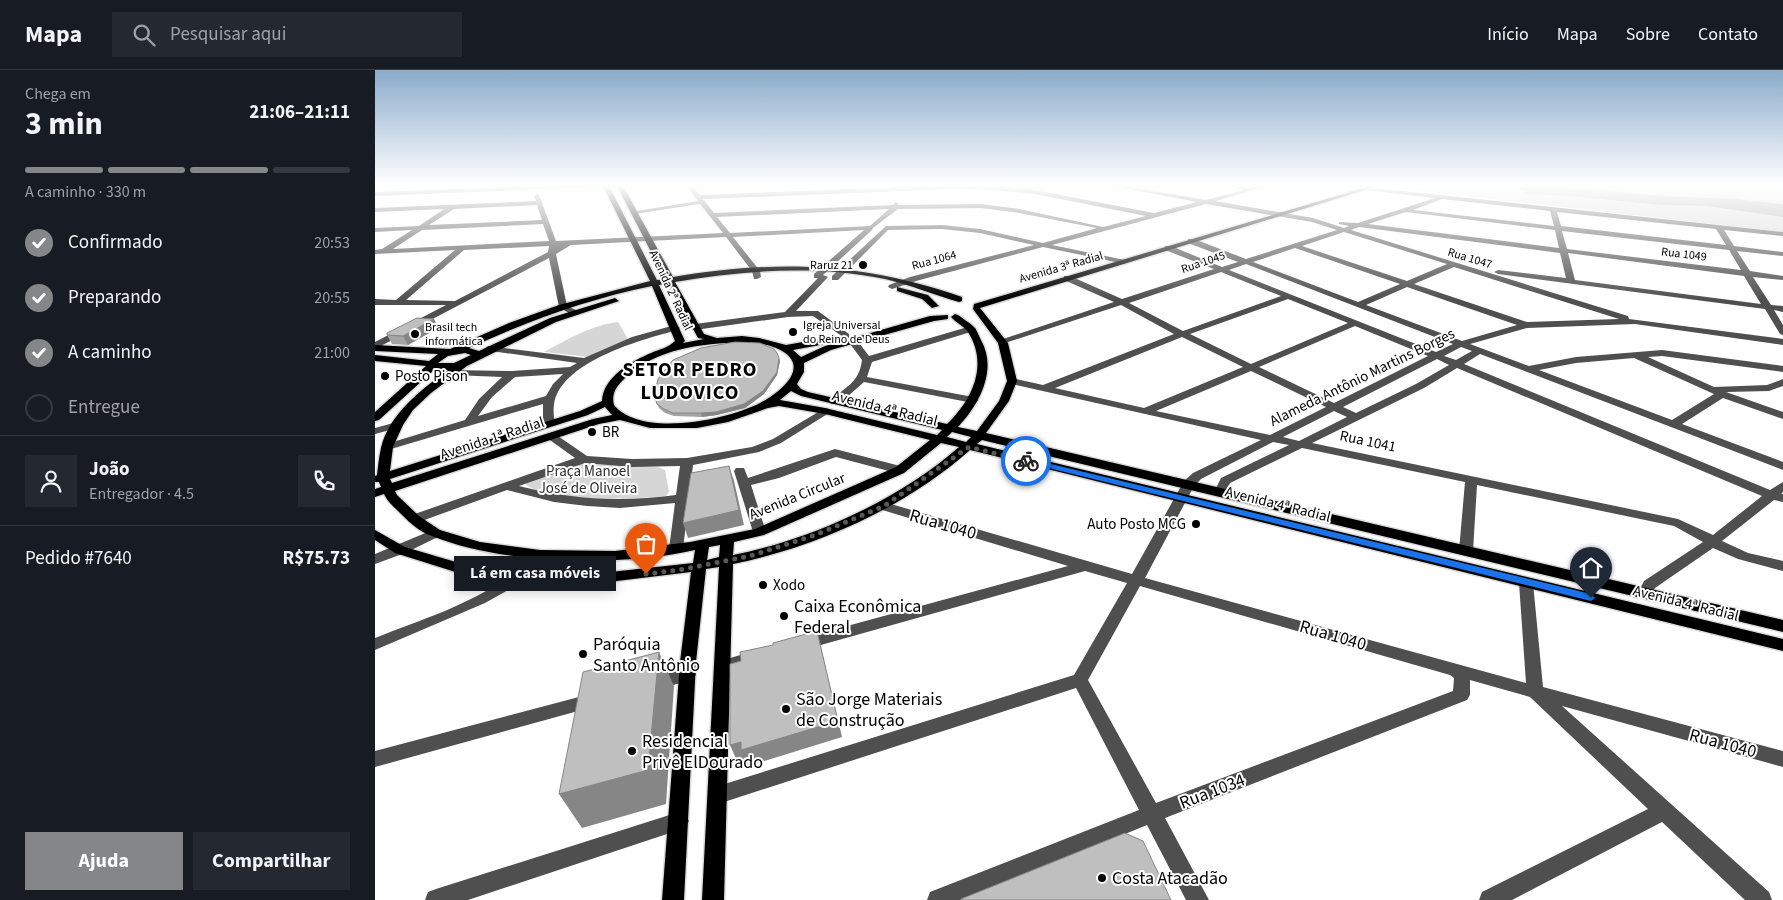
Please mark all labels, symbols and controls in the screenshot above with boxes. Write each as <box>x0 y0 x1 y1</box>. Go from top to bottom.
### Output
search box <box>112 12 462 57</box>
text: Mapa <box>25 17 82 52</box>
icon: search <box>130 21 158 49</box>
text: Pesquisar aqui <box>170 21 286 48</box>
text: Início <box>1487 22 1529 47</box>
text: Mapa <box>1557 22 1598 47</box>
text: Sobre <box>1626 22 1670 47</box>
text: Contato <box>1698 22 1758 47</box>
text: Chega em <box>25 83 91 105</box>
text: 21:06–21:11 <box>249 99 350 126</box>
text: 3 min <box>25 101 103 147</box>
text: A caminho · 330 m <box>25 181 146 203</box>
icon: check <box>25 229 53 257</box>
text: Confirmado <box>68 229 163 256</box>
text: 20:53 <box>314 232 350 254</box>
street label: Rua 1049 <box>1660 243 1708 266</box>
street label: Rua 1047 <box>1446 244 1494 273</box>
street label: Rua 1064 <box>910 246 958 275</box>
street label: Avenida 2ª Radial <box>645 247 697 333</box>
street label: Avenida 3ª Radial <box>1017 247 1105 288</box>
street label: Rua 1045 <box>1179 247 1228 278</box>
place label: Raruz 21 <box>810 257 853 274</box>
marker: Raruz 21 <box>857 259 869 271</box>
icon: check <box>25 284 53 312</box>
text: Preparando <box>68 284 161 311</box>
text: 20:55 <box>314 287 350 309</box>
place label: Igreja Universal do Reino de Deus <box>803 317 890 348</box>
place label: Brasil tech informática <box>425 319 483 350</box>
street label: Alameda Antônio Martins Borges <box>1266 323 1458 432</box>
marker: Igreja Universal do Reino de Deus <box>787 326 799 338</box>
marker: Brasil tech informática <box>409 328 421 340</box>
icon: check <box>25 339 53 367</box>
text: A caminho <box>68 339 152 366</box>
text: 21:00 <box>314 342 350 364</box>
district label: SETOR PEDRO LUDOVICO <box>622 356 758 407</box>
place label: Posto Pison <box>395 366 468 387</box>
marker: Posto Pison <box>379 370 391 382</box>
street label: Avenida 4ª Radial <box>830 385 940 432</box>
text: Entregue <box>68 394 140 421</box>
street label: Avenida 1ª Radial <box>437 412 547 465</box>
place label: BR <box>602 422 620 443</box>
street label: Rua 1041 <box>1338 425 1398 458</box>
marker: BR <box>586 426 598 438</box>
courier <box>1001 436 1051 486</box>
icon: bike <box>1012 447 1040 475</box>
button: person <box>25 455 77 507</box>
button: phone <box>298 455 350 507</box>
text: João <box>89 456 130 483</box>
park label: Praça Manoel José de Oliveira <box>539 461 637 499</box>
street label: Avenida Circular <box>746 467 849 525</box>
street label: Avenida 4ª Radial <box>1223 481 1333 528</box>
text: Entregador · 4.5 <box>89 483 194 505</box>
street label: Rua 1040 <box>906 503 979 546</box>
place label: Auto Posto MCG <box>1087 514 1186 535</box>
marker: Auto Posto MCG <box>1190 518 1202 530</box>
pin <box>625 523 667 574</box>
icon: bag <box>632 530 660 558</box>
text: Pedido #7640 <box>25 545 132 572</box>
text: R$75.73 <box>282 545 350 572</box>
pin <box>1570 547 1612 598</box>
icon: home <box>1577 554 1605 582</box>
callout: Lá em casa móveis <box>454 556 616 592</box>
text: Lá em casa móveis <box>470 562 600 584</box>
place label: Xodo <box>773 575 805 596</box>
marker: Xodo <box>757 579 769 591</box>
street label: Avenida 4ª Radial <box>1631 580 1741 627</box>
place label: Caixa Econômica Federal <box>794 594 921 640</box>
marker: Caixa Econômica Federal <box>778 610 790 622</box>
street label: Rua 1040 <box>1296 614 1369 657</box>
place label: Paróquia Santo Antônio <box>593 632 700 678</box>
marker: Paróquia Santo Antônio <box>577 648 589 660</box>
place label: São Jorge Materiais de Construção <box>796 687 942 733</box>
marker: São Jorge Materiais de Construção <box>780 703 792 715</box>
street label: Rua 1040 <box>1687 723 1759 764</box>
place label: Residencial Privê ElDourado <box>642 729 763 775</box>
marker: Residencial Privê ElDourado <box>626 745 638 757</box>
street label: Rua 1034 <box>1176 768 1249 815</box>
button: Ajuda <box>25 832 183 890</box>
button: Compartilhar <box>193 832 350 890</box>
place label: Costa Atacadão <box>1112 866 1228 891</box>
marker: Costa Atacadão <box>1096 872 1108 884</box>

